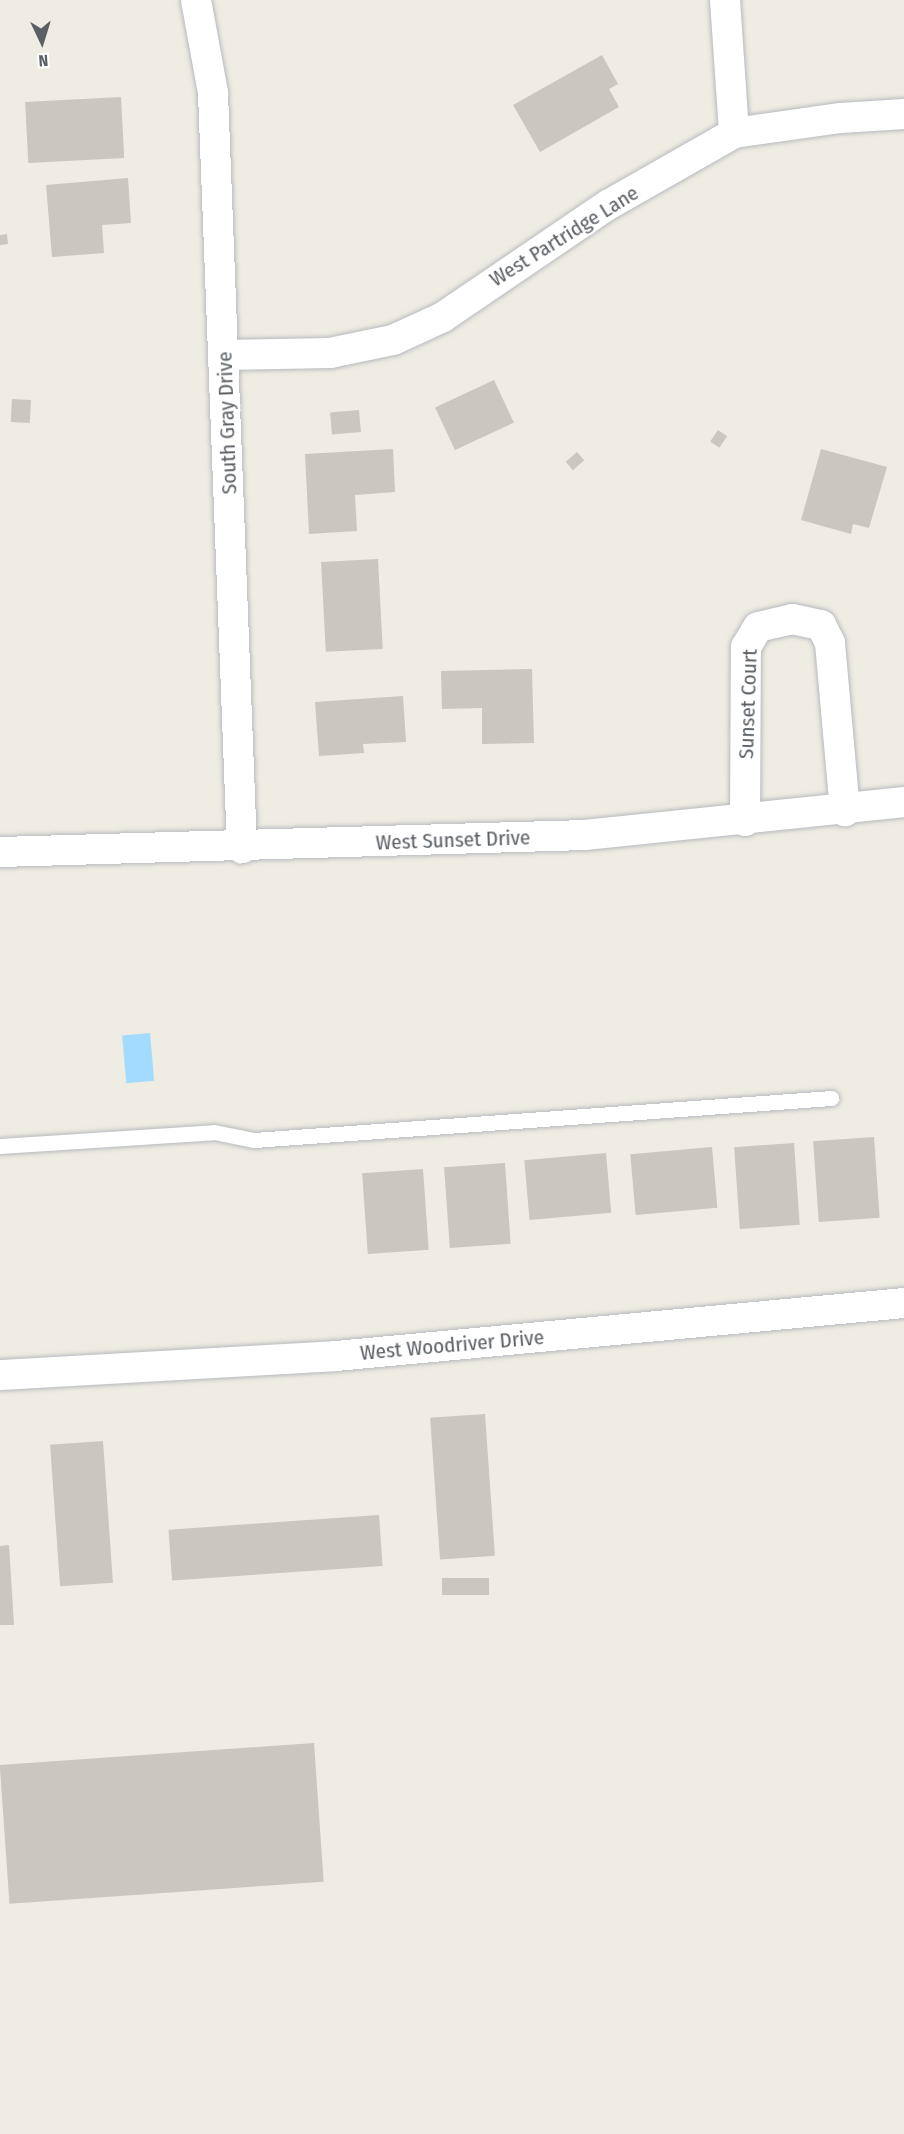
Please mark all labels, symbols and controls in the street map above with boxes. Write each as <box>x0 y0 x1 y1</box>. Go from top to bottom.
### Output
north arrow <box>12 12 72 72</box>
text: N <box>38 51 49 70</box>
street label: West Partridge Lane <box>485 180 643 292</box>
street label: South Gray Drive <box>212 351 242 495</box>
street label: Sunset Court <box>733 649 763 759</box>
street label: West Sunset Drive <box>375 825 531 855</box>
street label: West Woodriver Drive <box>359 1324 545 1366</box>

